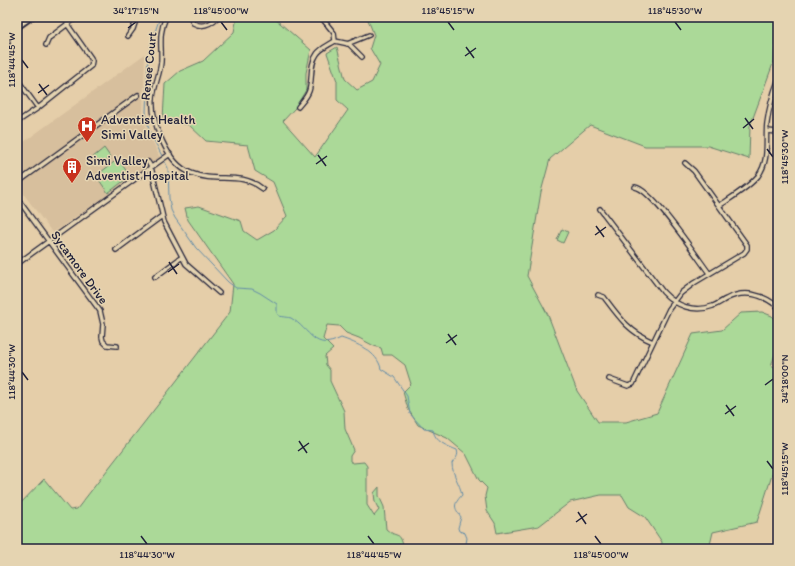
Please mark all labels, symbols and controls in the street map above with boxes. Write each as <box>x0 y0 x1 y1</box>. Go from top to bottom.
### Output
text: 34°17'15"N <box>113 4 159 17</box>
text: 118°45'00"W <box>193 4 249 17</box>
text: 118°45'15"W <box>422 4 475 17</box>
text: 118°45'30"W <box>648 4 703 17</box>
street label: Renee Court <box>137 31 160 101</box>
text: 118°44'45"W <box>5 32 18 88</box>
place label: Adventist Health Simi Valley <box>101 112 195 142</box>
hospital icon: Adventist Health Simi Valley <box>76 115 98 143</box>
text: 118°45'30"W <box>778 129 791 184</box>
place label: Simi Valley Adventist Hospital <box>86 153 189 183</box>
building icon: Simi Valley Adventist Hospital <box>61 156 83 184</box>
street label: Sycamore Drive <box>48 228 111 307</box>
text: 118°44'30"W <box>5 344 18 400</box>
text: 34°18'00"N <box>778 354 791 404</box>
text: 118°45'15"W <box>778 442 791 495</box>
text: 118°44'30"W <box>119 548 175 561</box>
text: 118°44'45"W <box>346 548 402 561</box>
text: 118°45'00"W <box>573 548 629 561</box>

